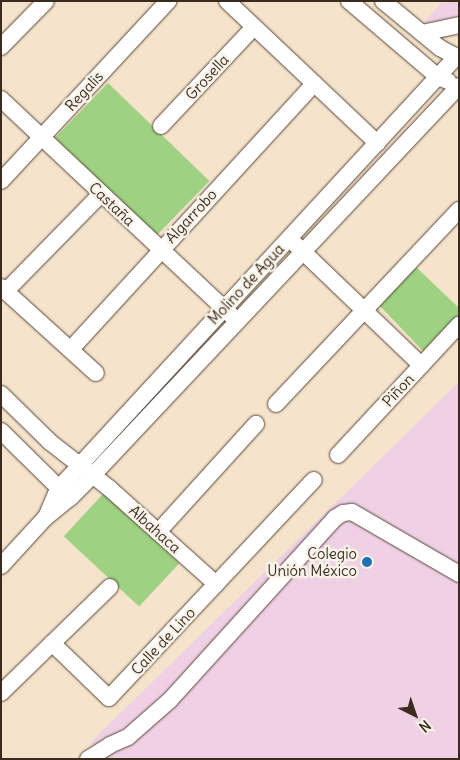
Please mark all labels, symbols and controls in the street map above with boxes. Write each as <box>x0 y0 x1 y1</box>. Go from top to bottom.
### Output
street label: Grosella <box>182 51 232 103</box>
street label: Regalis <box>61 67 107 115</box>
street label: Castaña <box>85 178 139 230</box>
street label: Algarrobo <box>162 185 220 247</box>
street label: Molino de Agua <box>204 240 288 328</box>
street label: Piñon <box>378 370 418 410</box>
street label: Albahaca <box>126 501 184 557</box>
place label: Colegio Unión México <box>267 544 357 579</box>
marker: Colegio Unión México <box>361 556 373 568</box>
street label: Calle de Lino <box>127 604 199 678</box>
north arrow <box>390 690 440 740</box>
text: N <box>415 716 434 736</box>

